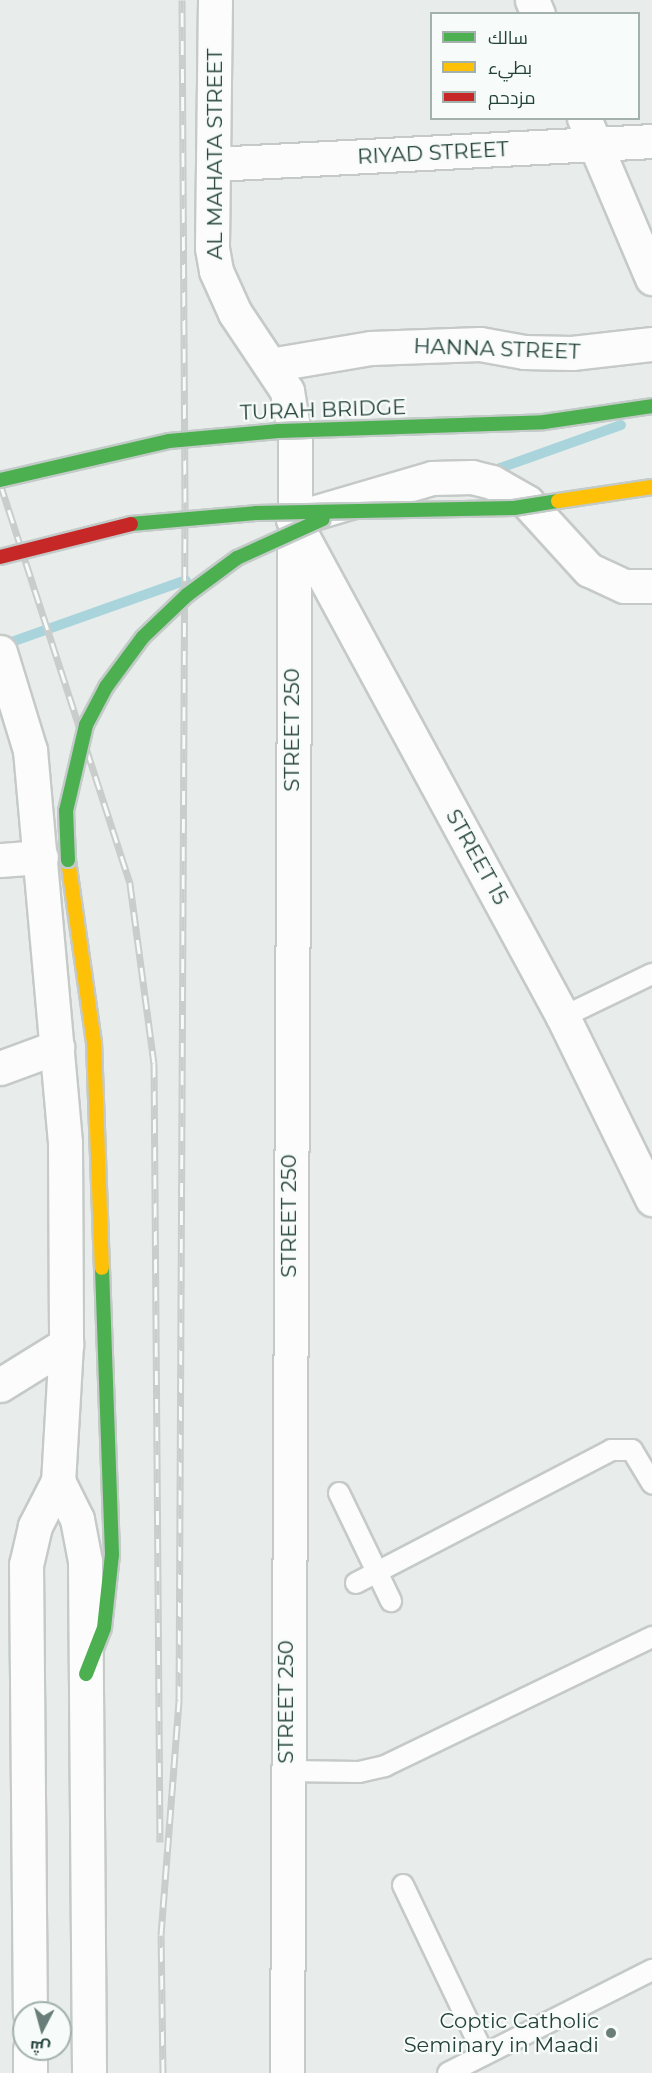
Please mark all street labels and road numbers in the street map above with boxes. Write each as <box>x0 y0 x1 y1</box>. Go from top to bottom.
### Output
street label: AL MAHATA STREET <box>202 48 228 260</box>
street label: RIYAD STREET <box>357 136 509 170</box>
street label: HANNA STREET <box>413 333 581 365</box>
street label: TURAH BRIDGE <box>240 395 406 425</box>
street label: STREET 250 <box>279 668 305 792</box>
street label: STREET 15 <box>441 805 513 909</box>
street label: STREET 250 <box>276 1154 302 1278</box>
street label: STREET 250 <box>273 1640 299 1764</box>

